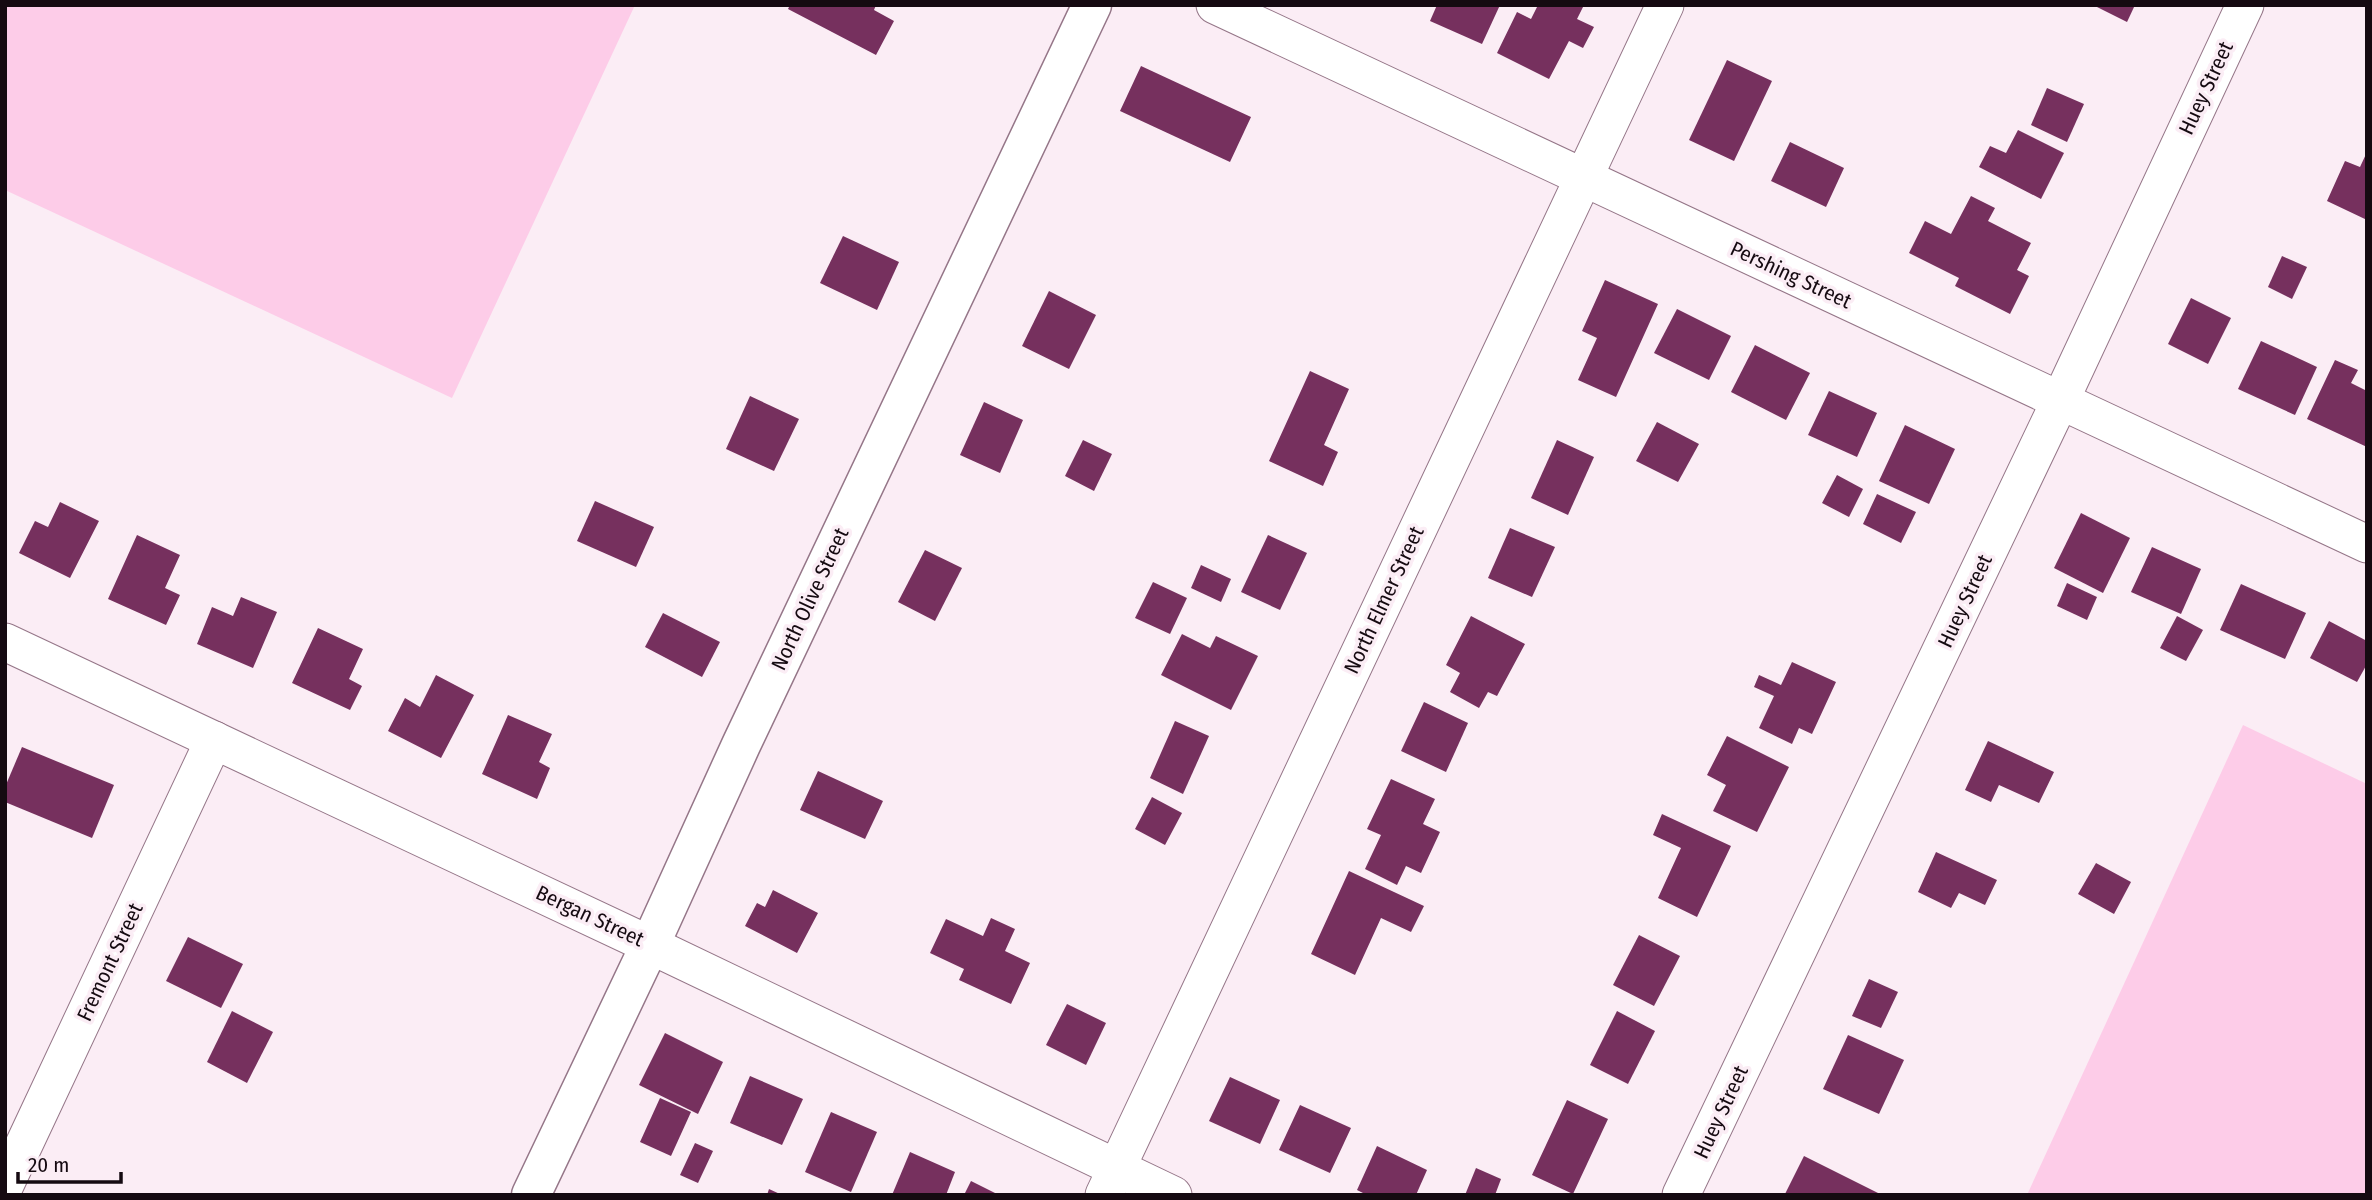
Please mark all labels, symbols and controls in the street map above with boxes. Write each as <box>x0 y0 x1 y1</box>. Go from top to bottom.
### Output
street label: Huey Street <box>2173 37 2239 139</box>
street label: Pershing Street <box>1726 236 1856 314</box>
street label: North Elmer Street <box>1338 522 1430 678</box>
street label: North Olive Street <box>766 524 854 674</box>
street label: Huey Street <box>1932 550 1998 652</box>
street label: Bergan Street <box>532 880 648 952</box>
street label: Fremont Street <box>71 899 149 1025</box>
street label: Huey Street <box>1688 1061 1754 1163</box>
scale bar <box>18 1140 121 1184</box>
text: 20 m <box>28 1152 69 1178</box>

